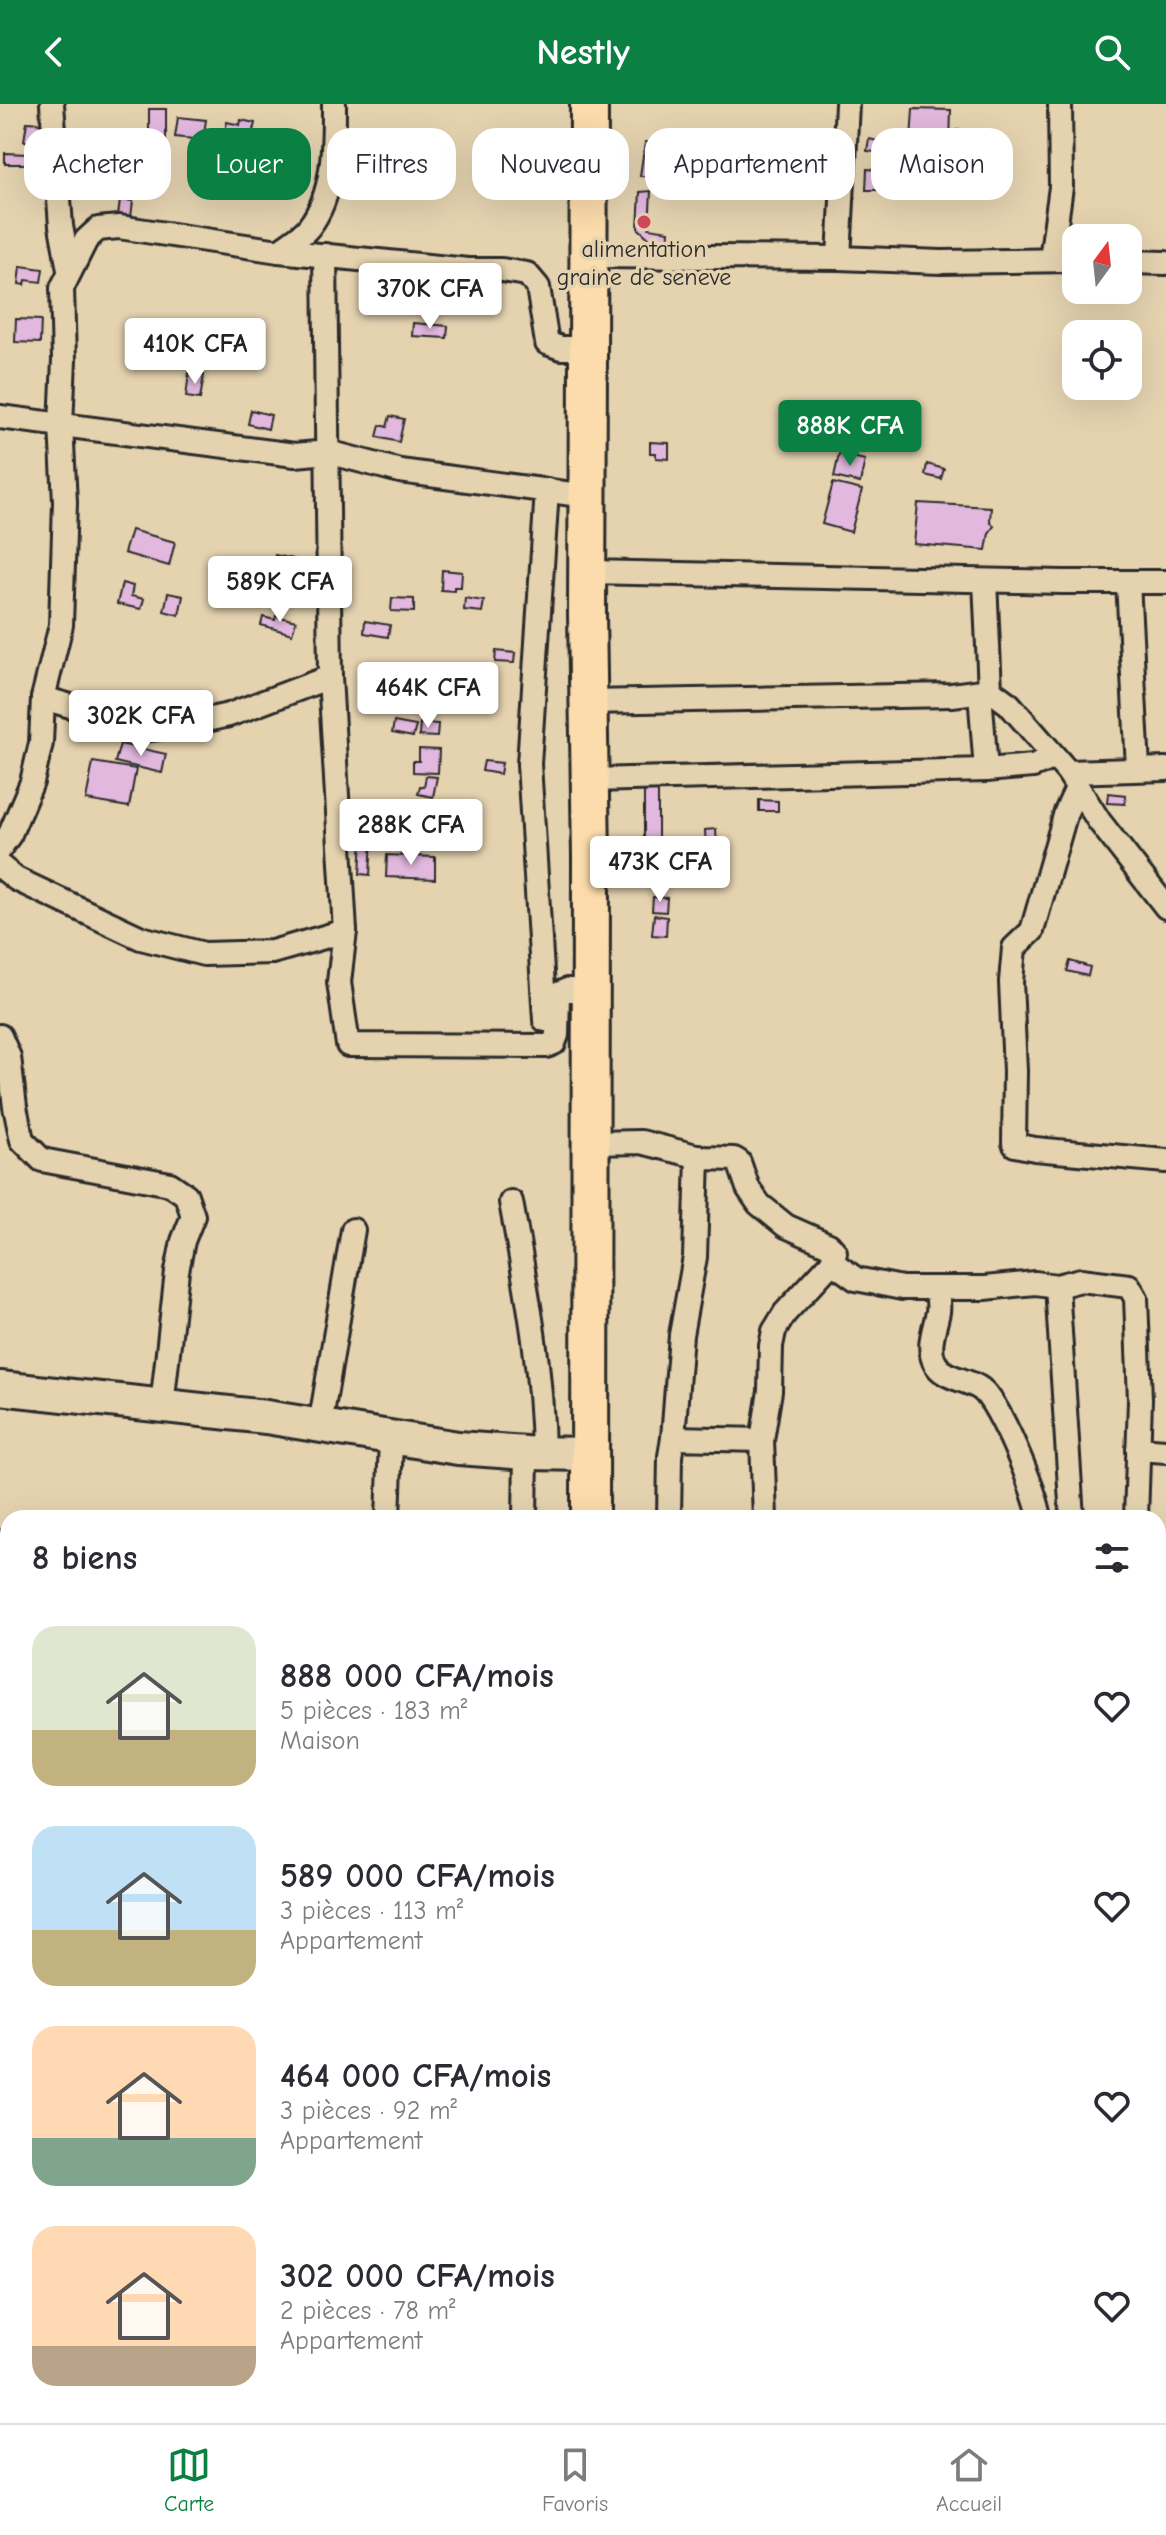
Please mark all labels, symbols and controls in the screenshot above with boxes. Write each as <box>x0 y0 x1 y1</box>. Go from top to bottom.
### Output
icon: back <box>32 30 76 74</box>
icon: search <box>1090 30 1134 74</box>
text: Nestly <box>536 32 630 73</box>
chip: Acheter <box>24 128 171 200</box>
chip: Louer <box>187 128 311 200</box>
chip: Filtres <box>327 128 456 200</box>
chip: Nouveau <box>472 128 629 200</box>
chip: Appartement <box>645 128 855 200</box>
chip: Maison <box>871 128 1013 200</box>
marker: alimentation graine de seneve <box>635 213 653 231</box>
north arrow <box>1062 224 1142 304</box>
map controls <box>1062 224 1142 400</box>
place label: alimentation graine de seneve <box>557 235 731 291</box>
pin: 370K CFA <box>347 263 513 331</box>
text: 370K CFA <box>377 274 483 304</box>
pin: 410K CFA <box>112 318 278 386</box>
button: locate <box>1062 320 1142 400</box>
text: 410K CFA <box>143 329 247 359</box>
pin: 888K CFA <box>767 400 933 468</box>
text: 888K CFA <box>796 411 904 441</box>
pin: 589K CFA <box>197 556 363 624</box>
text: 589K CFA <box>226 567 334 597</box>
pin: 464K CFA <box>345 662 511 730</box>
text: 464K CFA <box>375 673 481 703</box>
pin: 302K CFA <box>58 690 224 758</box>
text: 302K CFA <box>87 701 195 731</box>
pin: 288K CFA <box>328 799 494 867</box>
text: 288K CFA <box>358 810 464 840</box>
pin: 473K CFA <box>577 836 743 904</box>
text: 473K CFA <box>608 847 712 877</box>
icon: filters <box>1090 1536 1134 1580</box>
text: 8 biens <box>32 1538 137 1578</box>
text: 888 000 CFA/mois <box>280 1656 554 1696</box>
icon: home <box>96 1658 192 1754</box>
icon: heart <box>1090 1684 1134 1728</box>
text: 5 pièces · 183 m² <box>280 1696 467 1726</box>
text: Maison <box>280 1726 360 1756</box>
text: 589 000 CFA/mois <box>280 1856 555 1896</box>
icon: home <box>96 1858 192 1954</box>
icon: heart <box>1090 1884 1134 1928</box>
text: 3 pièces · 113 m² <box>280 1896 463 1926</box>
text: Appartement <box>280 1926 423 1956</box>
text: 464 000 CFA/mois <box>280 2056 551 2096</box>
icon: home <box>96 2058 192 2154</box>
icon: heart <box>1090 2084 1134 2128</box>
text: 3 pièces · 92 m² <box>280 2096 457 2126</box>
text: Appartement <box>280 2126 423 2156</box>
text: 302 000 CFA/mois <box>280 2256 555 2296</box>
icon: home <box>96 2258 192 2354</box>
icon: heart <box>1090 2284 1134 2328</box>
text: 2 pièces · 78 m² <box>280 2296 456 2326</box>
text: Appartement <box>280 2326 423 2356</box>
tab: Carte <box>164 2443 214 2517</box>
tab: Favoris <box>542 2443 608 2517</box>
tab: Accueil <box>936 2443 1002 2517</box>

